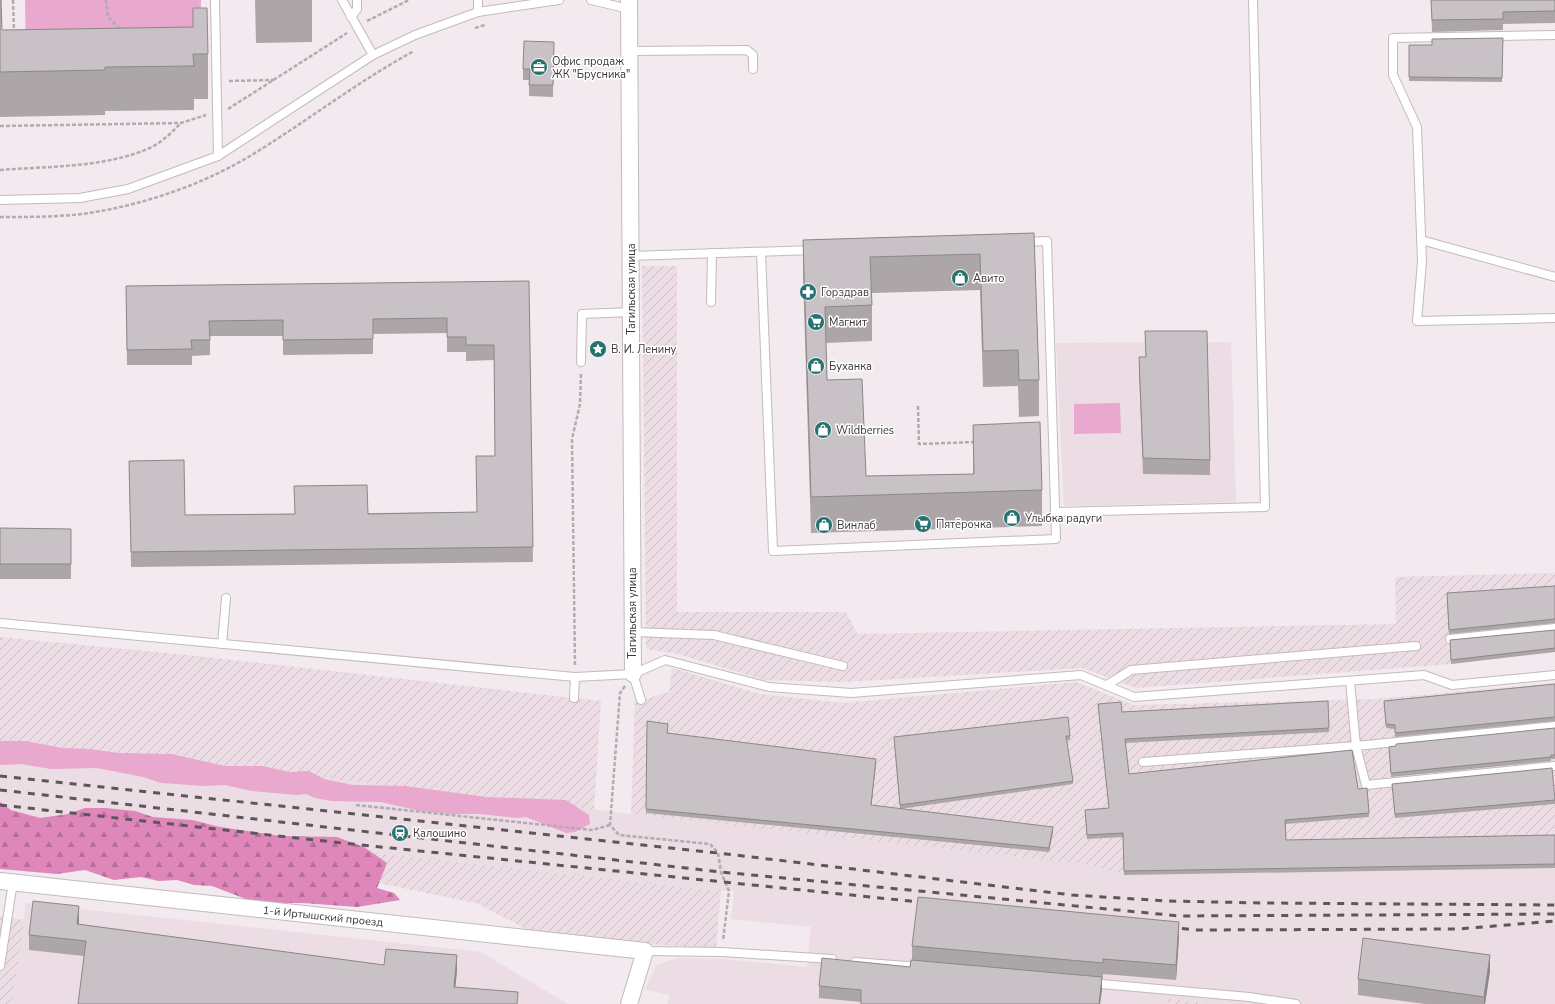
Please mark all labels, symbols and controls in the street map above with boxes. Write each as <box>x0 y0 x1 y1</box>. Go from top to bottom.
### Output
place label: Офис продаж ЖК "Брусника" <box>552 54 630 82</box>
office icon: Офис продаж ЖК "Брусника" <box>529 57 549 77</box>
street label: Тагильская улица <box>624 243 639 335</box>
shop icon: Авито <box>950 268 970 288</box>
place label: Авито <box>973 271 1005 286</box>
pharmacy icon: Горздрав <box>798 282 818 302</box>
place label: Горздрав <box>821 285 869 300</box>
supermarket icon: Магнит <box>806 312 826 332</box>
place label: Магнит <box>829 315 867 330</box>
place icon: В. И. Ленину <box>588 339 608 359</box>
place label: В. И. Ленину <box>611 342 677 357</box>
shop icon: Буханка <box>806 356 826 376</box>
place label: Буханка <box>829 359 872 374</box>
shop icon: Wildberries <box>813 420 833 440</box>
place label: Wildberries <box>836 423 894 438</box>
shop icon: Улыбка радуги <box>1002 508 1022 528</box>
place label: Улыбка радуги <box>1024 511 1102 526</box>
supermarket icon: Пятёрочка <box>913 514 933 534</box>
shop icon: Винлаб <box>814 515 834 535</box>
place label: Пятёрочка <box>936 517 992 532</box>
place label: Винлаб <box>837 518 876 533</box>
street label: Тагильская улица <box>625 567 640 659</box>
station icon: Калошино <box>390 823 410 843</box>
place label: Калошино <box>413 826 466 841</box>
street label: 1-й Иртышский проезд <box>262 903 384 930</box>

